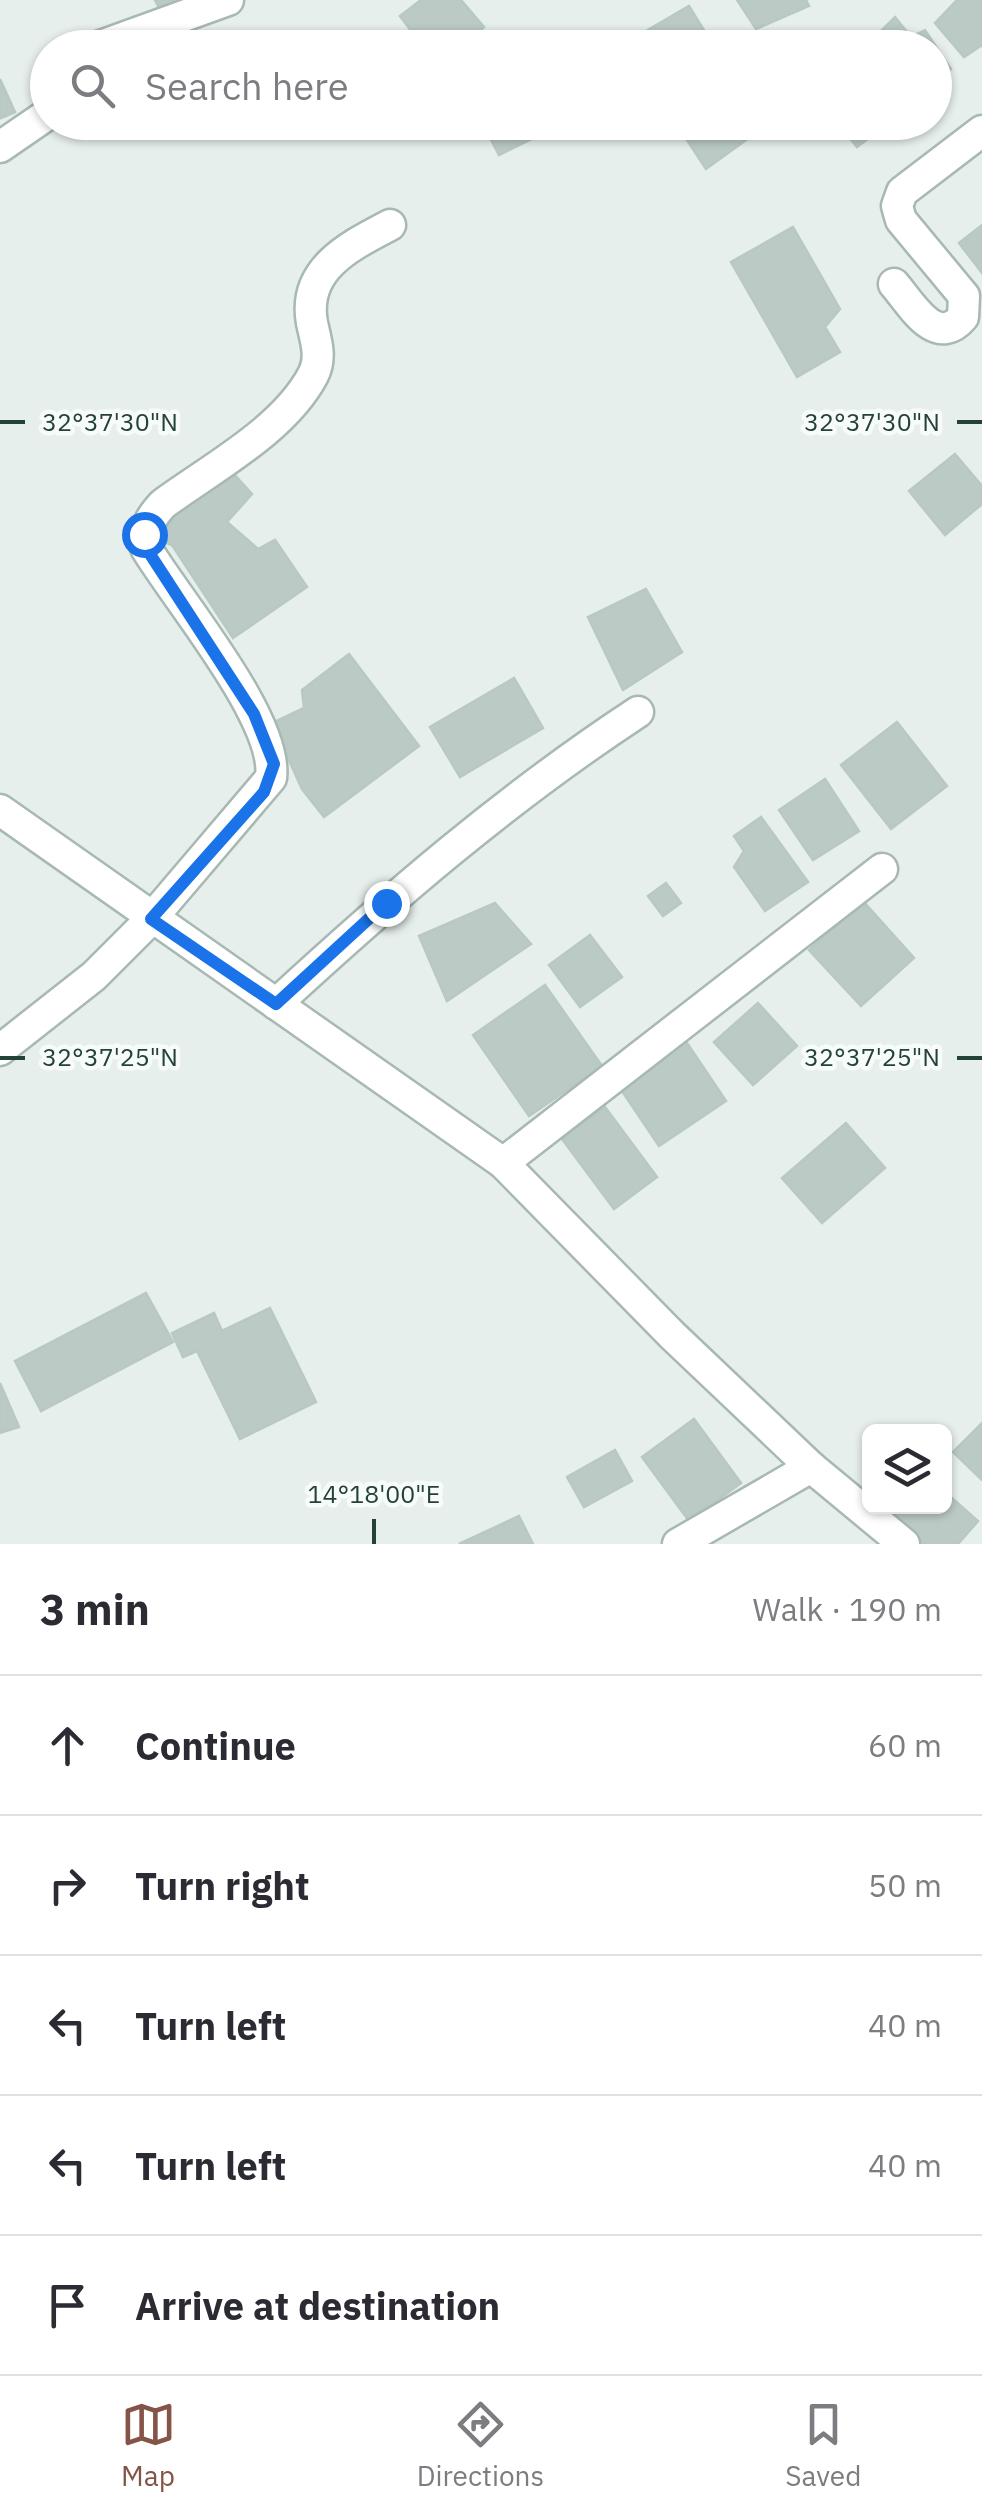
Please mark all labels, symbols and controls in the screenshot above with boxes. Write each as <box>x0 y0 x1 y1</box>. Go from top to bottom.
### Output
search box <box>30 30 952 140</box>
icon: search <box>65 58 120 113</box>
text: Search here <box>145 61 349 110</box>
text: 32°37'30"N <box>42 405 178 438</box>
text: 32°37'30"N <box>804 405 940 438</box>
route start <box>122 512 168 558</box>
route end <box>364 881 410 927</box>
text: 32°37'25"N <box>42 1040 178 1073</box>
text: 32°37'25"N <box>804 1040 940 1073</box>
map controls <box>862 1424 952 1514</box>
button: layers <box>862 1424 952 1514</box>
text: 14°18'00"E <box>308 1477 440 1510</box>
text: 3 min <box>40 1582 150 1637</box>
text: Walk · 190 m <box>753 1588 942 1630</box>
icon: ahead <box>40 1718 95 1773</box>
text: Continue <box>135 1721 296 1770</box>
text: 60 m <box>868 1724 942 1766</box>
icon: right <box>40 1858 95 1913</box>
text: Turn right <box>135 1861 310 1910</box>
text: 50 m <box>868 1864 942 1906</box>
icon: left <box>40 1998 95 2053</box>
text: Turn left <box>135 2001 286 2050</box>
text: 40 m <box>868 2004 942 2046</box>
icon: left <box>40 2138 95 2193</box>
text: Turn left <box>135 2141 286 2190</box>
text: 40 m <box>868 2144 942 2186</box>
icon: arrive <box>40 2278 95 2333</box>
text: Arrive at destination <box>135 2281 500 2330</box>
tab: Map <box>121 2397 176 2494</box>
tab: Directions <box>417 2397 544 2494</box>
tab: Saved <box>785 2397 861 2494</box>

